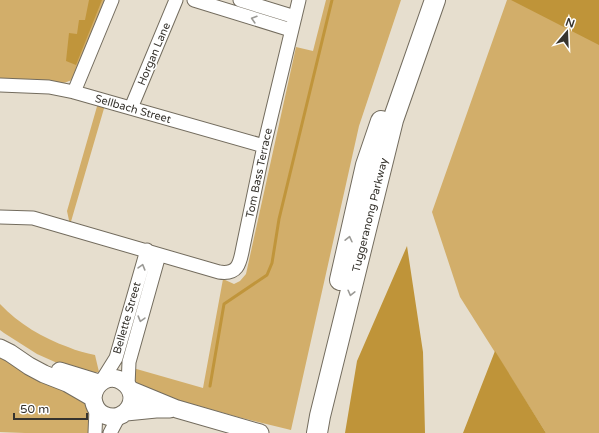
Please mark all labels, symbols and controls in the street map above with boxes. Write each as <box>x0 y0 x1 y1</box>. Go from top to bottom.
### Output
north arrow <box>547 12 587 52</box>
one-way arrow <box>251 15 258 24</box>
text: N <box>564 15 576 31</box>
street label: Horgan Lane <box>135 21 173 87</box>
street label: Sellbach Street <box>93 92 173 126</box>
street label: Tom Bass Terrace <box>243 127 275 219</box>
street label: Tuggeranong Parkway <box>350 156 391 273</box>
one-way arrow <box>345 236 353 242</box>
one-way arrow <box>137 264 146 271</box>
street label: Bellette Street <box>111 280 143 356</box>
one-way arrow <box>347 289 355 296</box>
one-way arrow <box>137 315 146 322</box>
scale bar <box>14 395 87 421</box>
text: 50 m <box>20 402 49 416</box>

